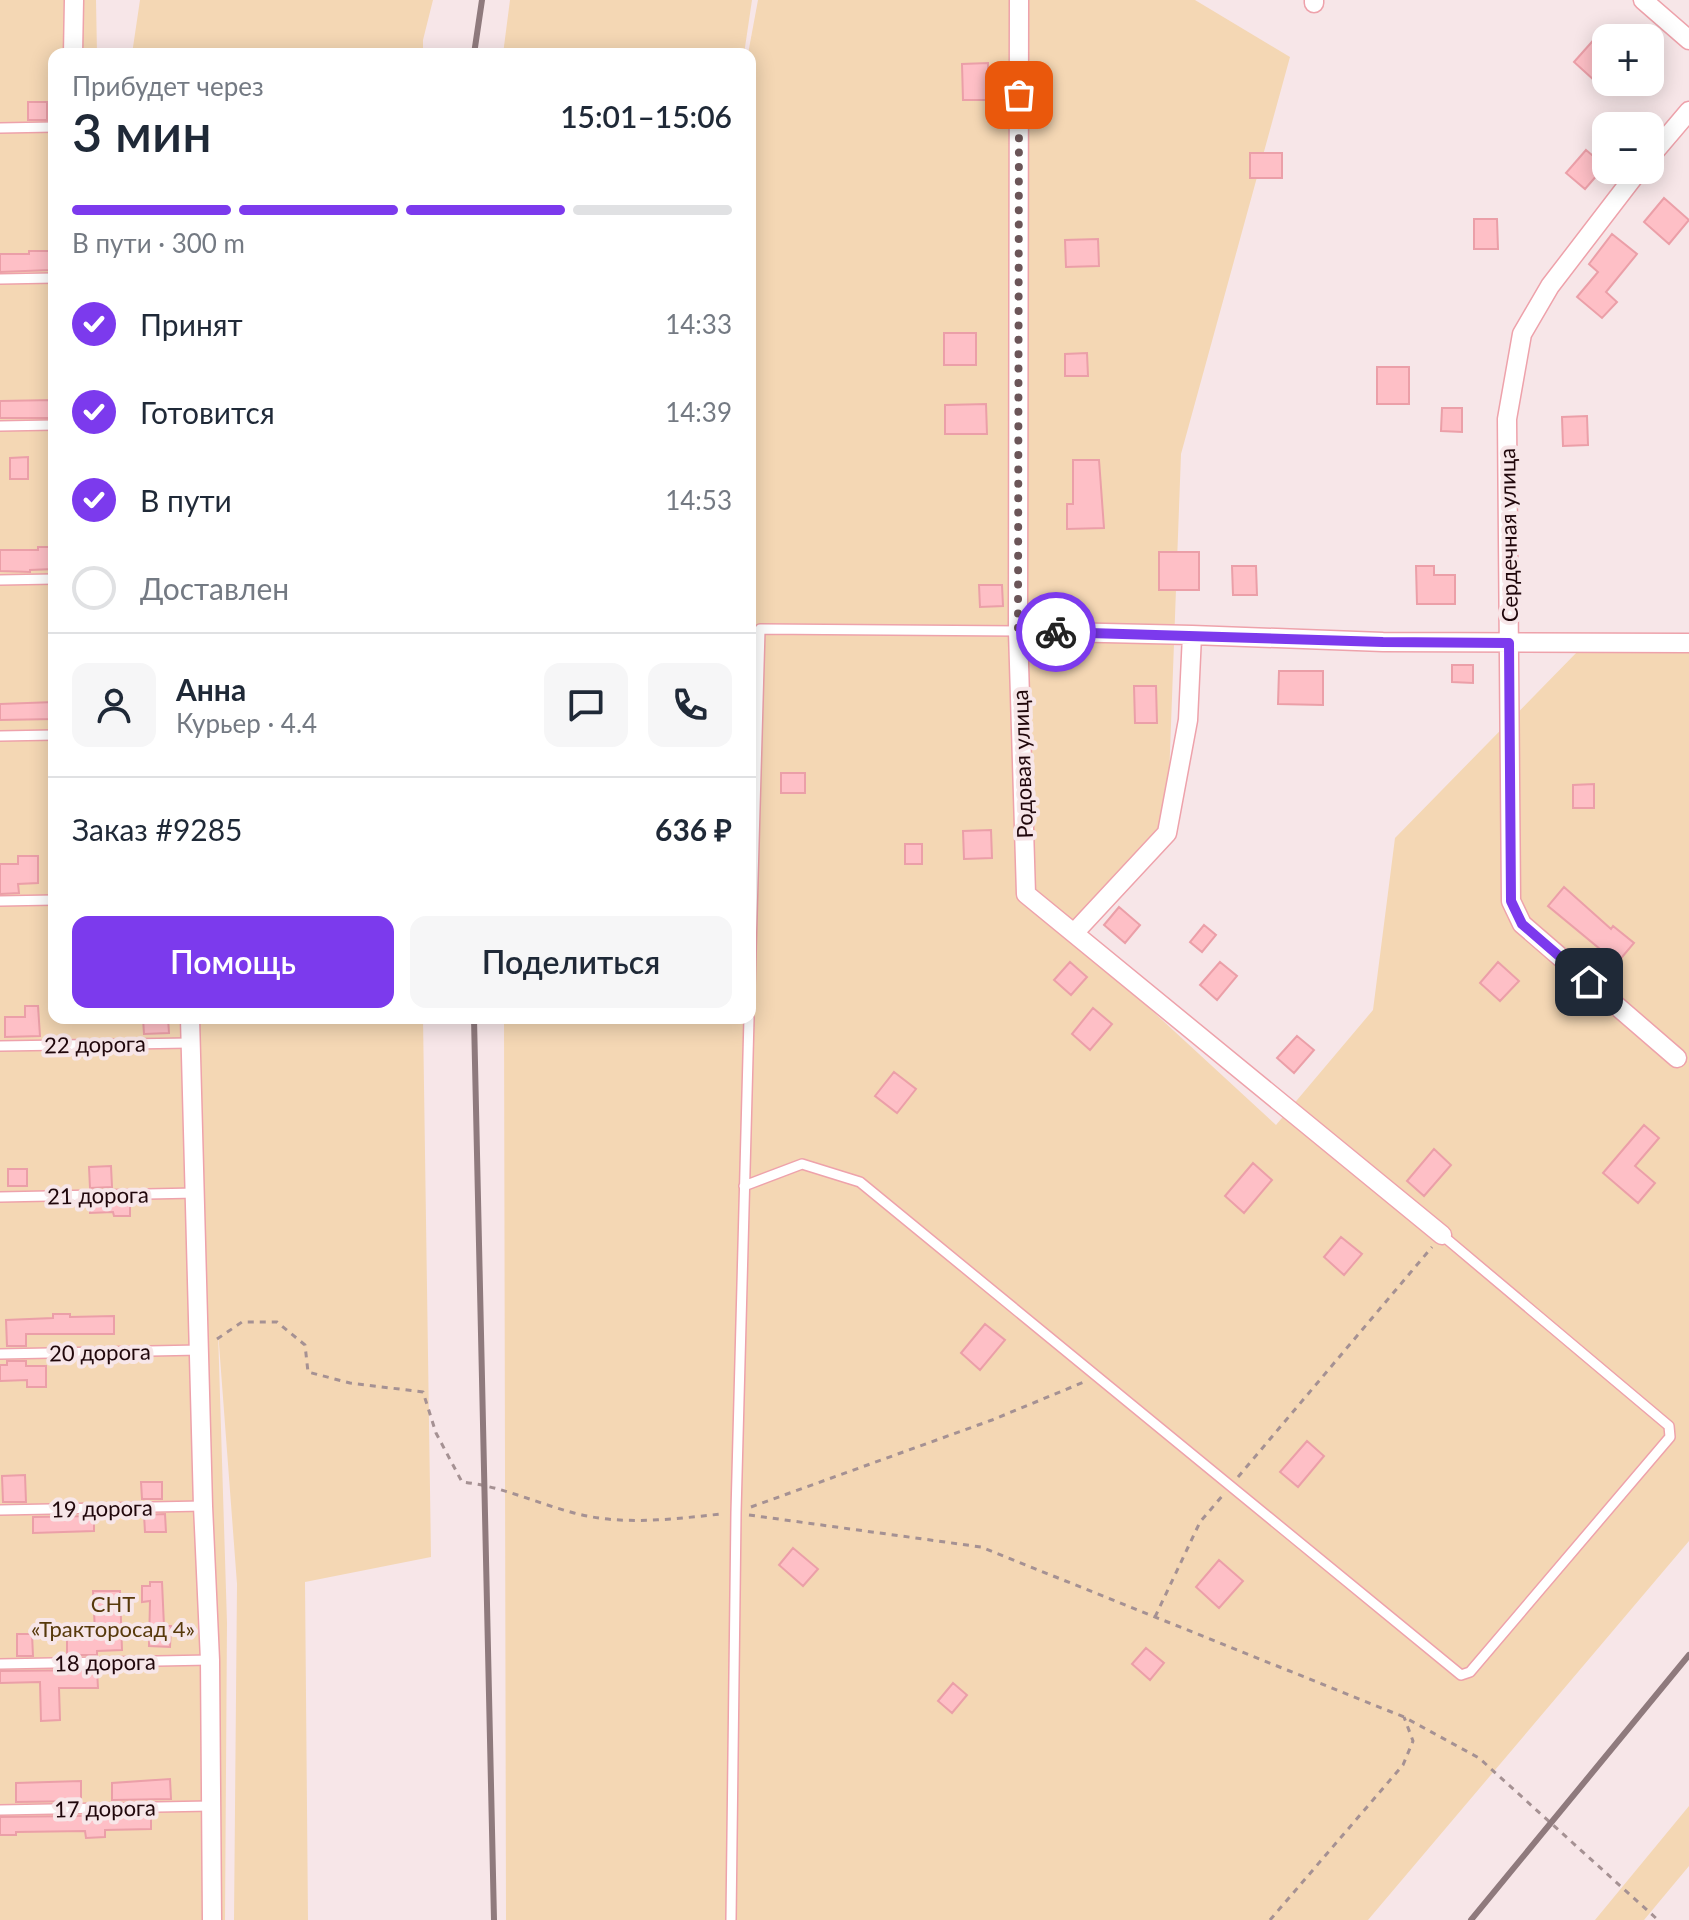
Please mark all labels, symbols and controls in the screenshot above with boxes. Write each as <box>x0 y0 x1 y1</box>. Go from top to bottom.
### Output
map controls <box>1592 24 1664 184</box>
button: + <box>1592 24 1664 96</box>
pin <box>985 61 1053 129</box>
text: Прибудет через <box>72 70 264 102</box>
icon: bag <box>997 73 1041 117</box>
text: 15:01–15:06 <box>560 98 732 134</box>
text: 3 мин <box>72 101 212 163</box>
button: − <box>1592 112 1664 184</box>
text: В пути · 300 m <box>72 227 245 259</box>
icon: check <box>72 302 116 346</box>
text: Принят <box>140 306 243 342</box>
text: 14:33 <box>665 308 732 340</box>
icon: check <box>72 390 116 434</box>
text: Готовится <box>140 394 275 430</box>
text: 14:39 <box>665 396 732 428</box>
street label: Сердечная улица <box>1493 448 1523 622</box>
icon: check <box>72 478 116 522</box>
text: В пути <box>140 482 232 518</box>
text: 14:53 <box>665 484 732 516</box>
text: Доставлен <box>140 570 289 606</box>
courier <box>1016 592 1096 672</box>
icon: bike <box>1034 610 1078 654</box>
button: person <box>72 663 156 747</box>
button: chat <box>544 663 628 747</box>
button: phone <box>648 663 732 747</box>
text: Анна <box>176 671 246 707</box>
street label: Родовая улица <box>1006 689 1038 839</box>
text: Курьер · 4.4 <box>176 707 317 739</box>
text: Заказ #9285 <box>72 811 243 847</box>
text: 636 ₽ <box>655 811 732 847</box>
button: Помощь <box>72 916 394 1008</box>
button: Поделиться <box>410 916 732 1008</box>
pin <box>1555 948 1623 1016</box>
icon: home <box>1567 960 1611 1004</box>
street label: 22 дорога <box>44 1030 146 1058</box>
street label: 21 дорога <box>47 1181 149 1209</box>
street label: 20 дорога <box>49 1338 151 1366</box>
street label: 19 дорога <box>51 1494 153 1522</box>
park label: СНТ «Тракторосад 4» <box>31 1590 195 1642</box>
street label: 18 дорога <box>54 1648 156 1676</box>
street label: 17 дорога <box>54 1794 156 1822</box>

